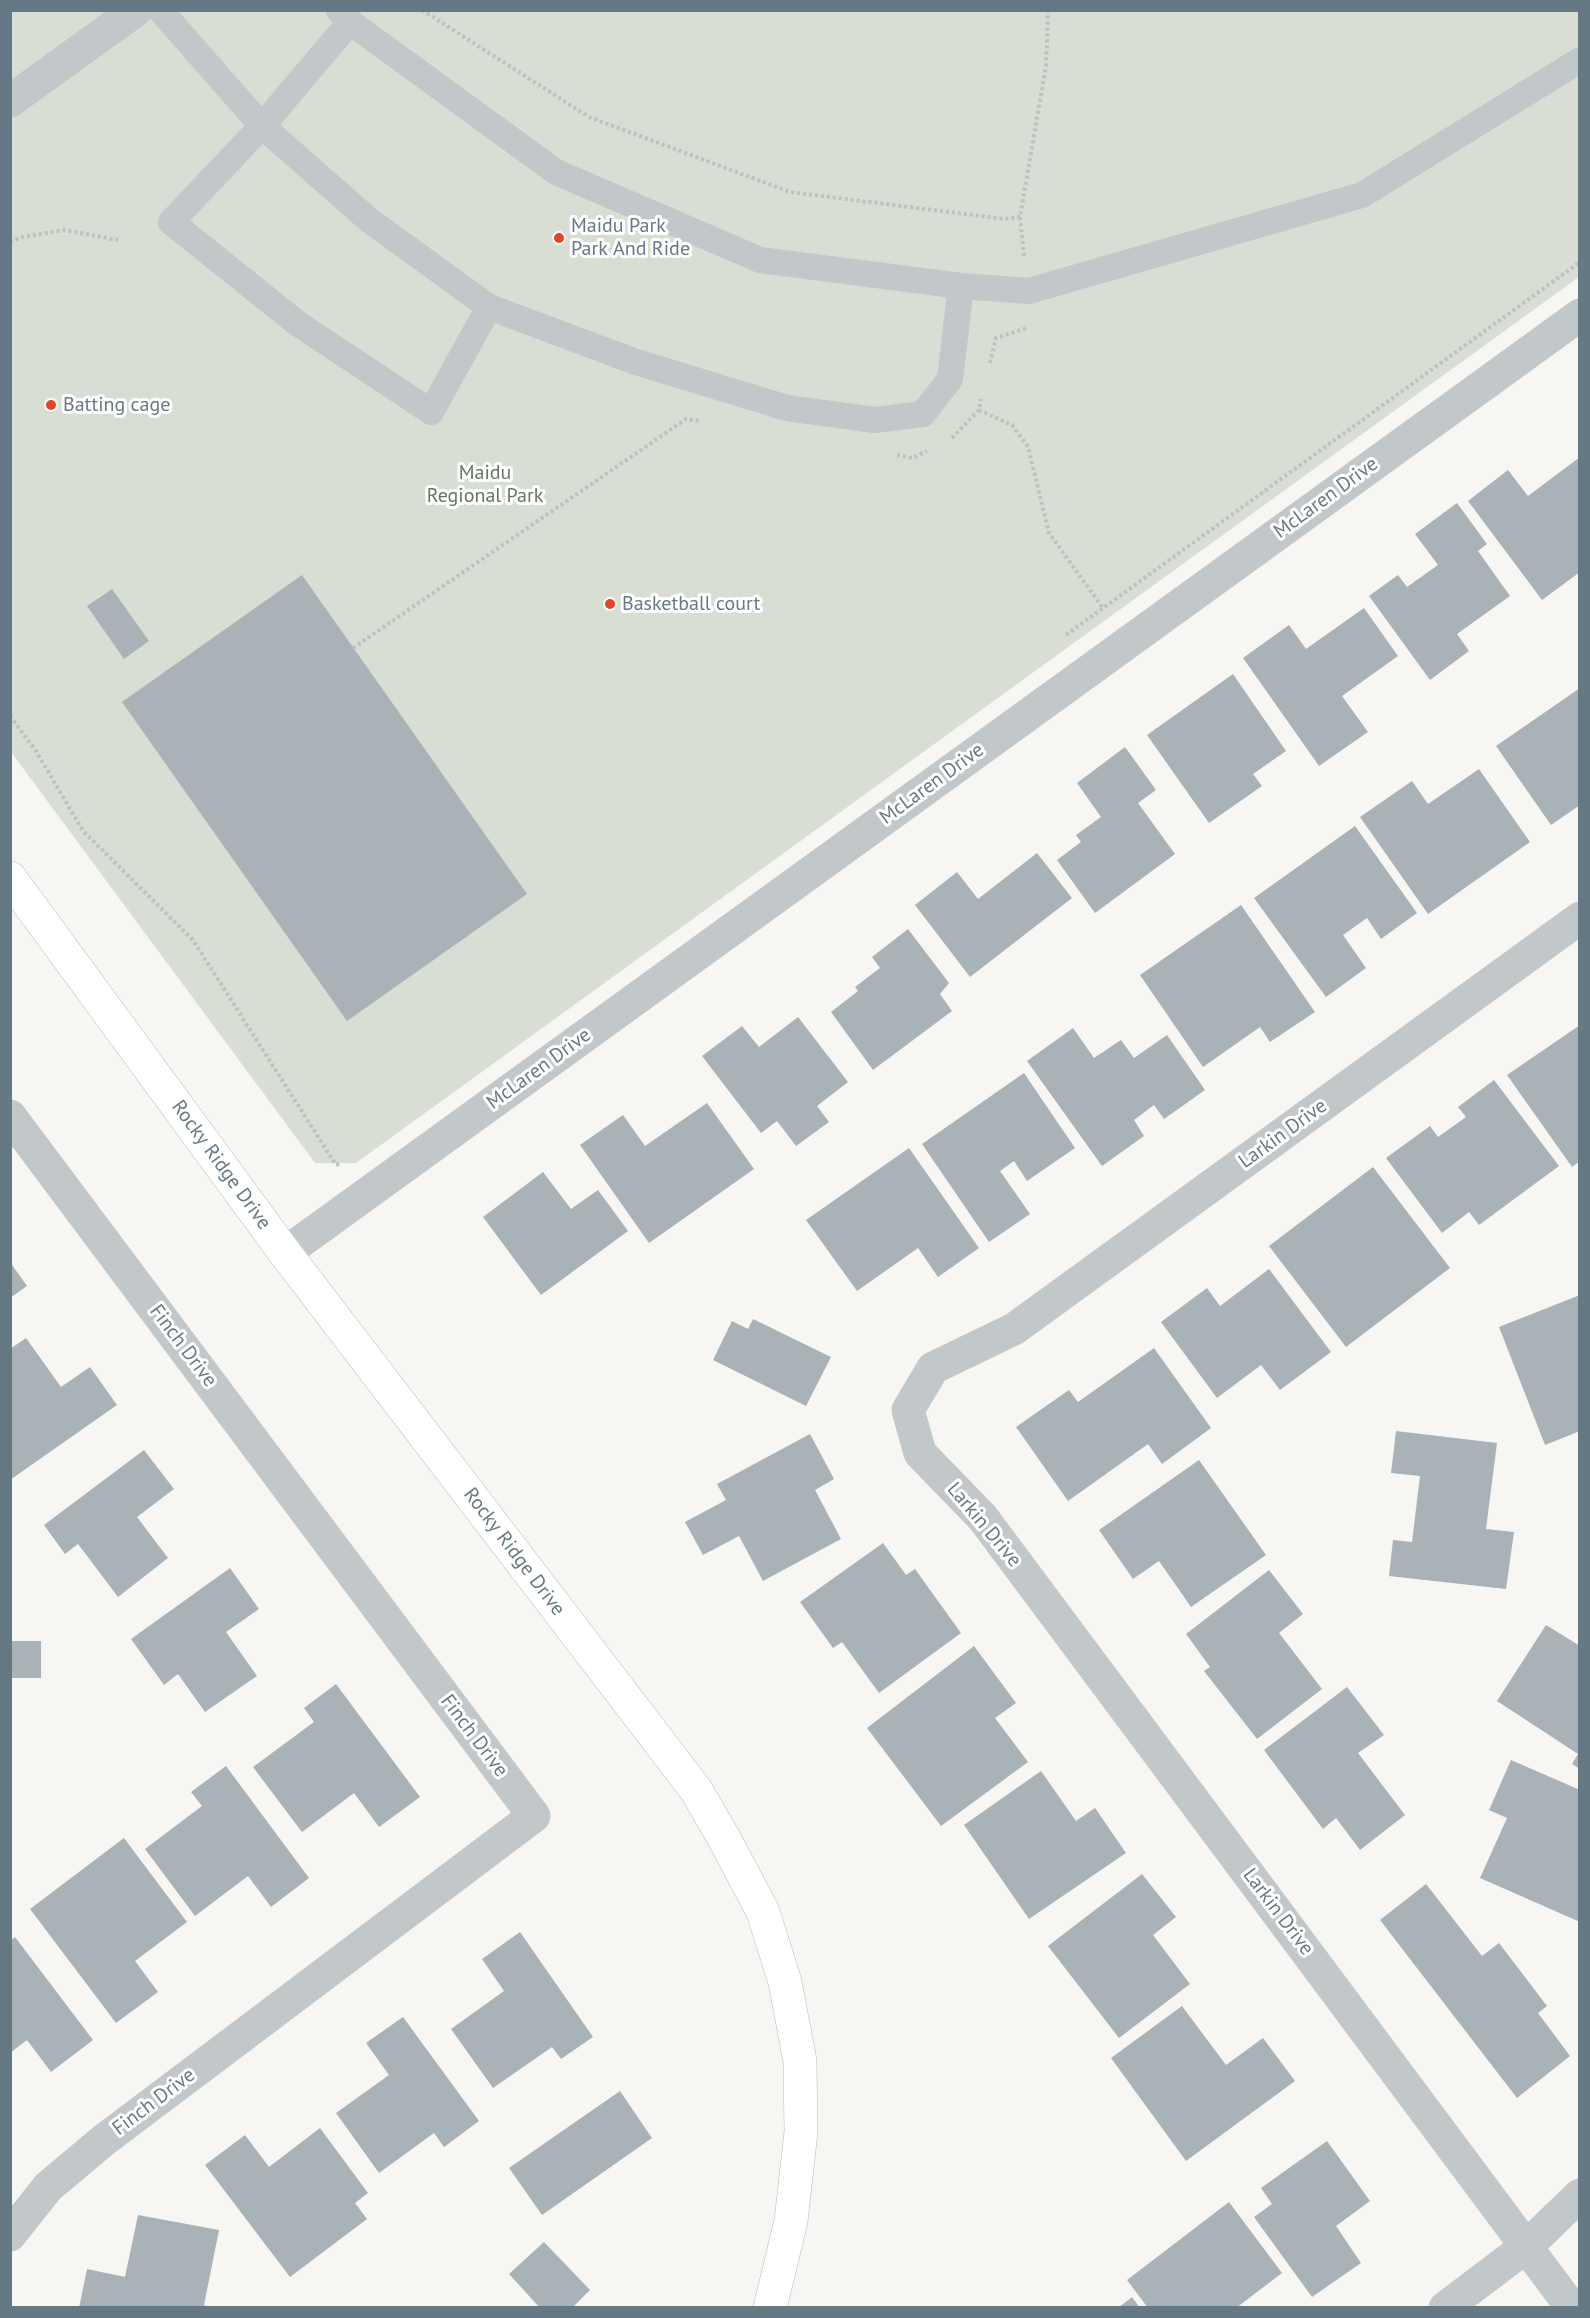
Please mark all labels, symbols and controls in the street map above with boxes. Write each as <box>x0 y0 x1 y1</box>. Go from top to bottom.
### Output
place label: Maidu Park Park And Ride <box>571 214 690 261</box>
marker: Maidu Park Park And Ride <box>552 231 566 245</box>
place label: Batting cage <box>63 393 170 417</box>
marker: Batting cage <box>44 398 58 412</box>
street label: McLaren Drive <box>1269 452 1383 544</box>
park label: Maidu Regional Park <box>427 461 543 508</box>
place label: Basketball court <box>622 592 760 616</box>
marker: Basketball court <box>603 597 617 611</box>
street label: McLaren Drive <box>875 738 989 830</box>
street label: McLaren Drive <box>482 1023 596 1115</box>
street label: Larkin Drive <box>1234 1094 1332 1174</box>
street label: Rocky Ridge Drive <box>166 1096 276 1234</box>
street label: Finch Drive <box>144 1300 222 1392</box>
street label: Larkin Drive <box>942 1478 1026 1572</box>
street label: Rocky Ridge Drive <box>458 1483 570 1621</box>
street label: Finch Drive <box>435 1690 513 1782</box>
street label: Larkin Drive <box>1238 1864 1318 1960</box>
street label: Finch Drive <box>108 2063 200 2141</box>

